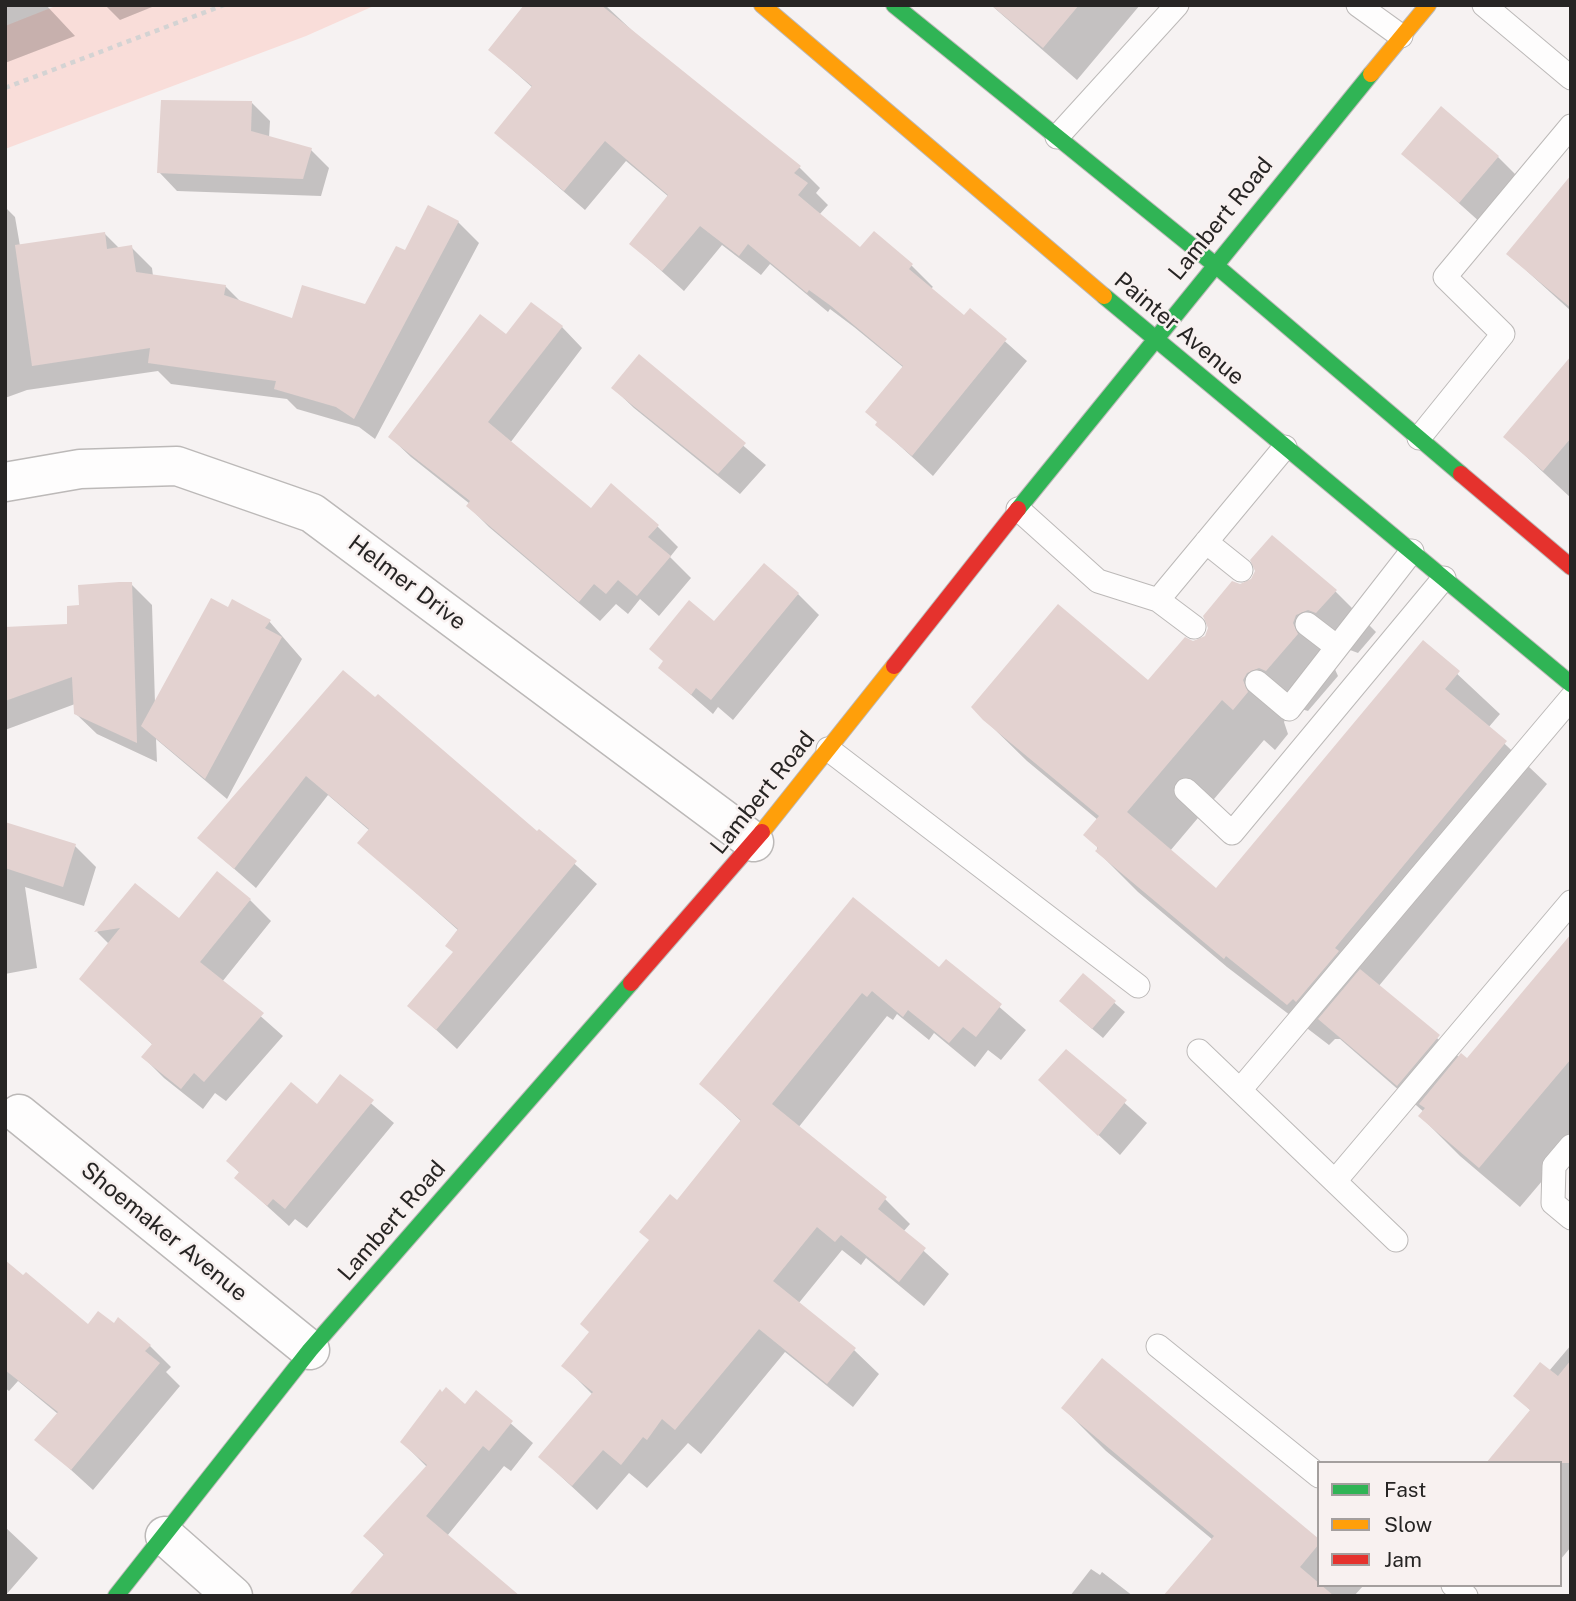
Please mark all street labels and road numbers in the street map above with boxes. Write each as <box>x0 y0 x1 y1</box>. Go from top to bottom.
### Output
street label: Lambert Road <box>1163 152 1279 286</box>
street label: Painter Avenue <box>1108 267 1250 391</box>
street label: Helmer Drive <box>343 530 471 636</box>
street label: Lambert Road <box>705 726 821 860</box>
street label: Lambert Road <box>332 1155 452 1287</box>
street label: Shoemaker Avenue <box>75 1156 253 1308</box>

